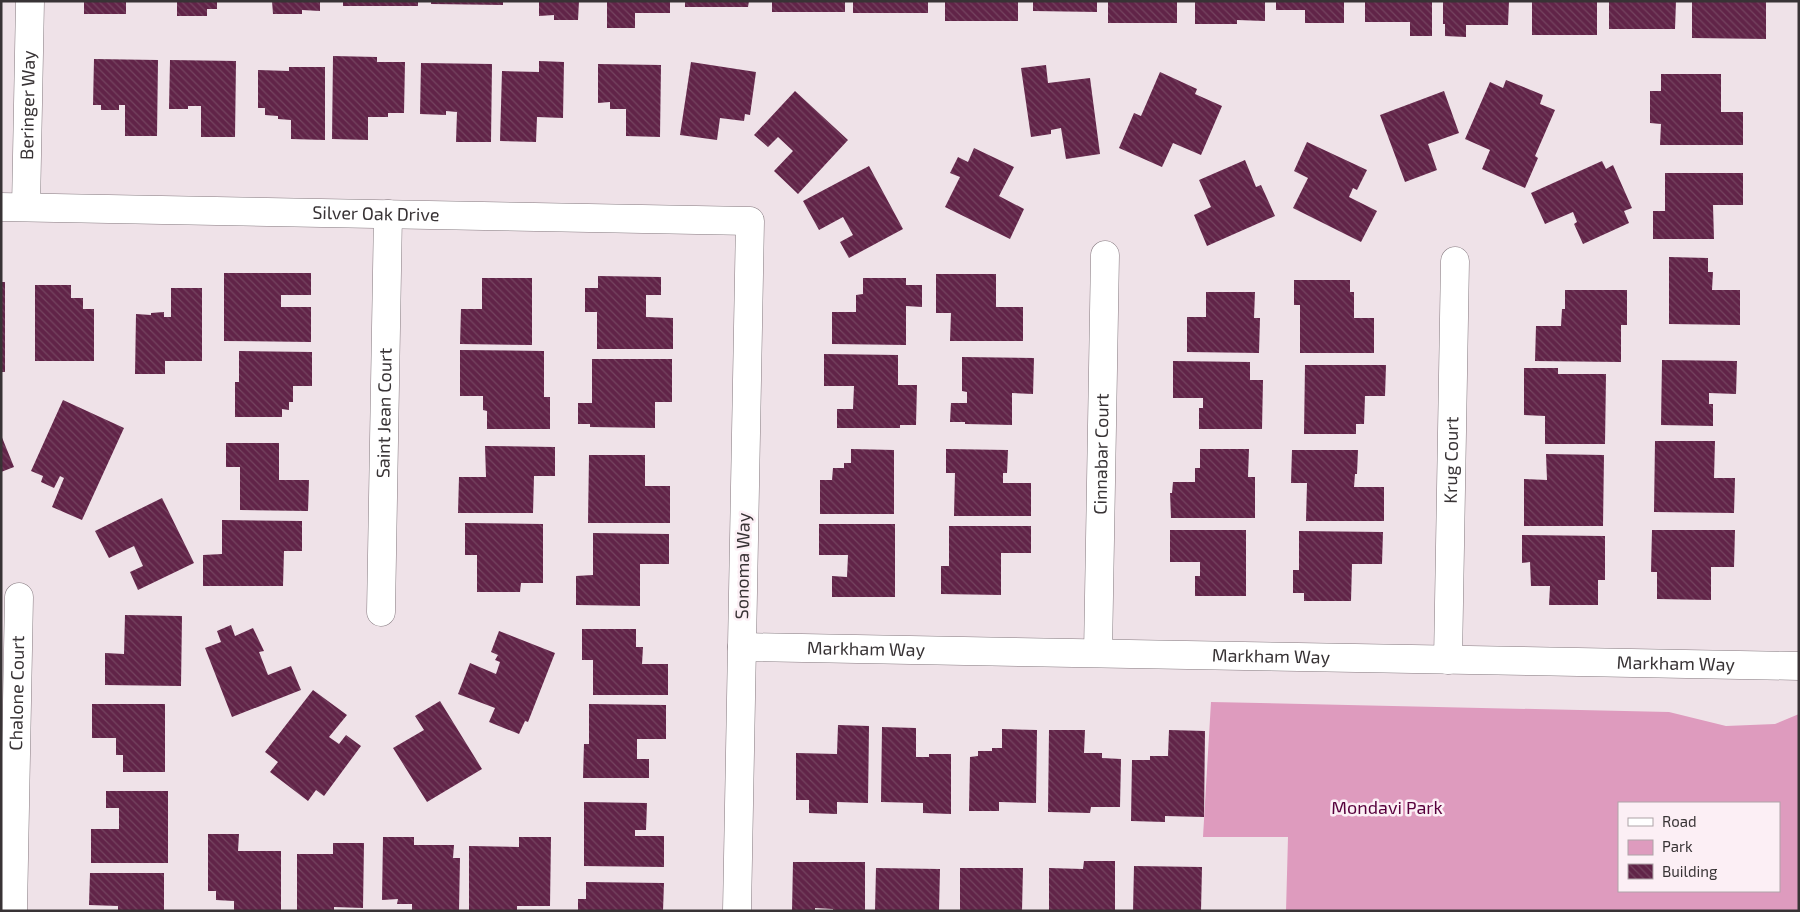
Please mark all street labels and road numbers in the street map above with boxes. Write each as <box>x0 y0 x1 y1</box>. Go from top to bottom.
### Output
street label: Beringer Way <box>15 50 39 160</box>
street label: Silver Oak Drive <box>312 201 440 225</box>
street label: Saint Jean Court <box>371 347 396 478</box>
street label: Cinnabar Court <box>1088 393 1113 515</box>
street label: Krug Court <box>1439 416 1462 504</box>
street label: Sonoma Way <box>730 512 754 620</box>
street label: Chalone Court <box>4 635 28 751</box>
street label: Markham Way <box>807 636 926 660</box>
street label: Markham Way <box>1212 643 1331 668</box>
street label: Markham Way <box>1617 651 1736 675</box>

